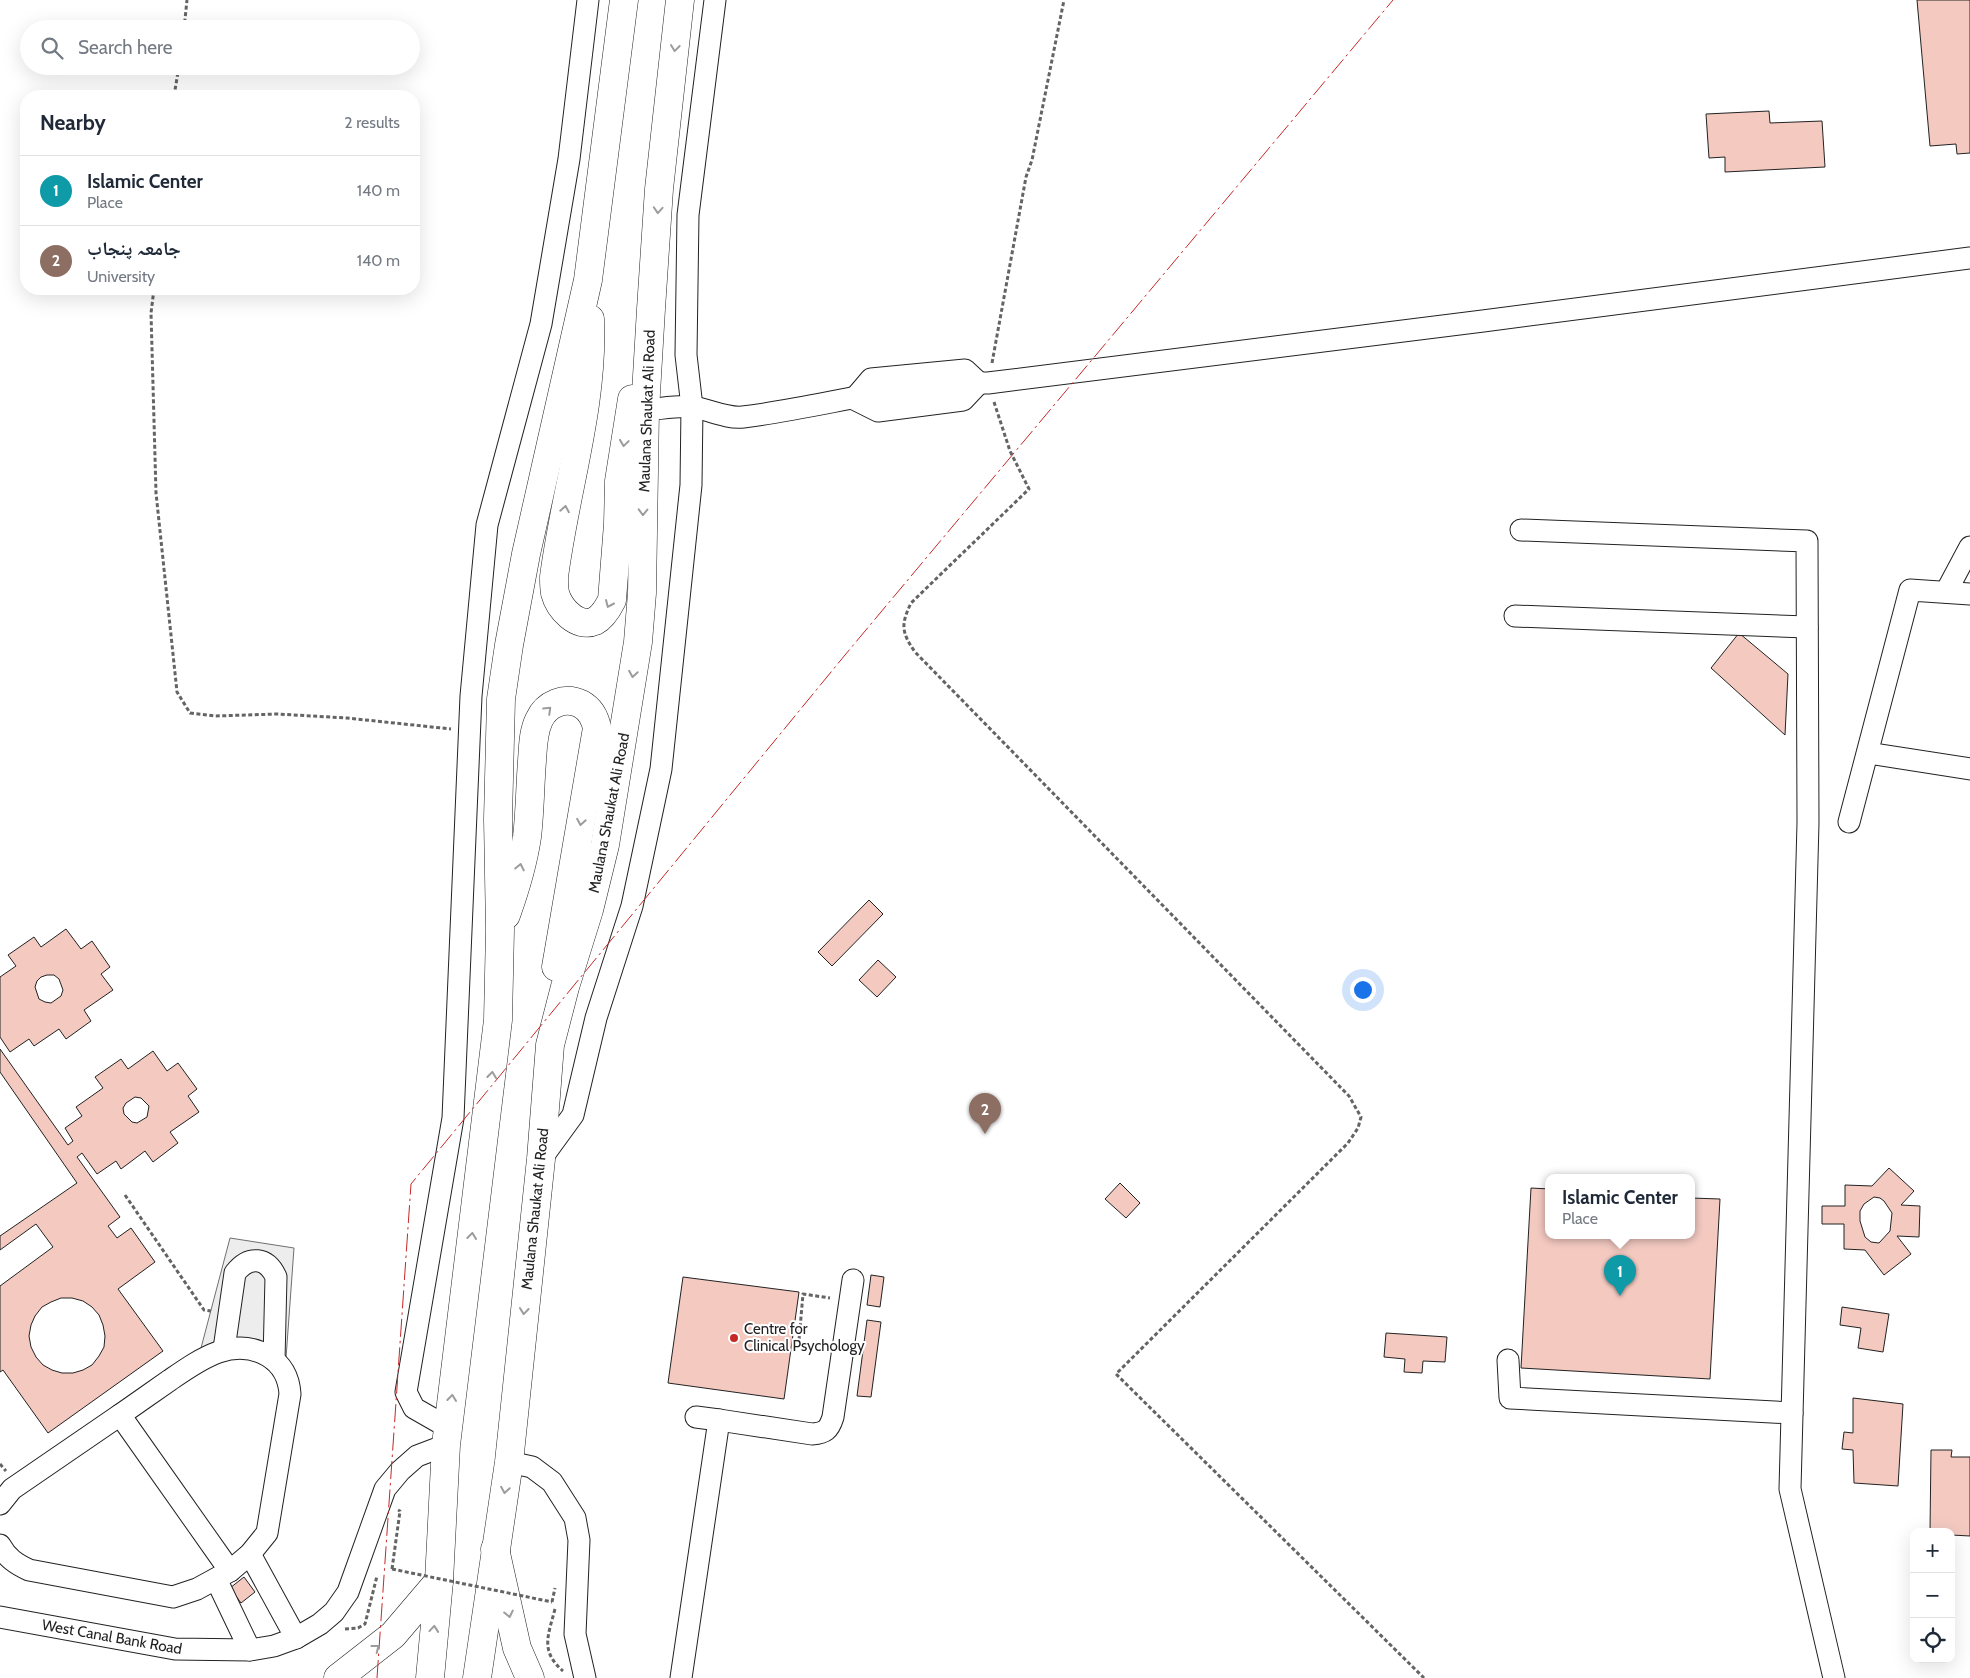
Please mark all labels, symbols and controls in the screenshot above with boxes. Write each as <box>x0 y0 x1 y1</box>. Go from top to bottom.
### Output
search box <box>20 20 420 75</box>
icon: search <box>38 34 66 62</box>
text: Search here <box>78 36 172 59</box>
one-way arrow <box>670 45 681 53</box>
text: Nearby <box>40 110 106 135</box>
text: 2 results <box>344 113 400 132</box>
text: Islamic Center <box>87 170 203 193</box>
text: 1 <box>53 181 59 200</box>
text: 140 m <box>357 181 400 200</box>
text: Place <box>87 193 123 212</box>
one-way arrow <box>653 206 664 214</box>
text: جامعہ پنجاب <box>87 237 181 260</box>
text: 2 <box>52 251 60 270</box>
text: 140 m <box>357 251 400 270</box>
text: University <box>87 267 155 286</box>
street label: Maulana Shaukat Ali Road <box>635 329 659 493</box>
one-way arrow <box>620 439 630 447</box>
one-way arrow <box>560 504 570 513</box>
one-way arrow <box>638 508 649 516</box>
one-way arrow <box>604 599 615 608</box>
one-way arrow <box>629 670 639 678</box>
one-way arrow <box>542 707 551 716</box>
street label: Maulana Shaukat Ali Road <box>585 731 633 895</box>
one-way arrow <box>577 818 587 826</box>
one-way arrow <box>514 863 525 872</box>
your location <box>1350 977 1376 1003</box>
one-way arrow <box>486 1071 497 1079</box>
pin: 2 <box>969 1093 1001 1134</box>
street label: Maulana Shaukat Ali Road <box>518 1127 552 1291</box>
popup <box>1545 1174 1695 1239</box>
text: Islamic Center <box>1562 1186 1678 1209</box>
text: Place <box>1562 1209 1598 1228</box>
one-way arrow <box>466 1232 477 1240</box>
pin: 1 <box>1604 1255 1636 1296</box>
one-way arrow <box>519 1308 530 1316</box>
place label: Centre for Clinical Psychology <box>744 1320 865 1355</box>
marker: Centre for Clinical Psychology <box>728 1332 740 1344</box>
one-way arrow <box>446 1393 457 1401</box>
one-way arrow <box>500 1486 510 1495</box>
map controls <box>1910 1528 1955 1663</box>
button: + <box>1910 1528 1955 1573</box>
button: − <box>1910 1573 1955 1618</box>
one-way arrow <box>503 1609 514 1618</box>
street label: West Canal Bank Road <box>40 1616 184 1658</box>
button: locate <box>1910 1618 1955 1663</box>
one-way arrow <box>428 1625 439 1633</box>
one-way arrow <box>370 1646 379 1654</box>

